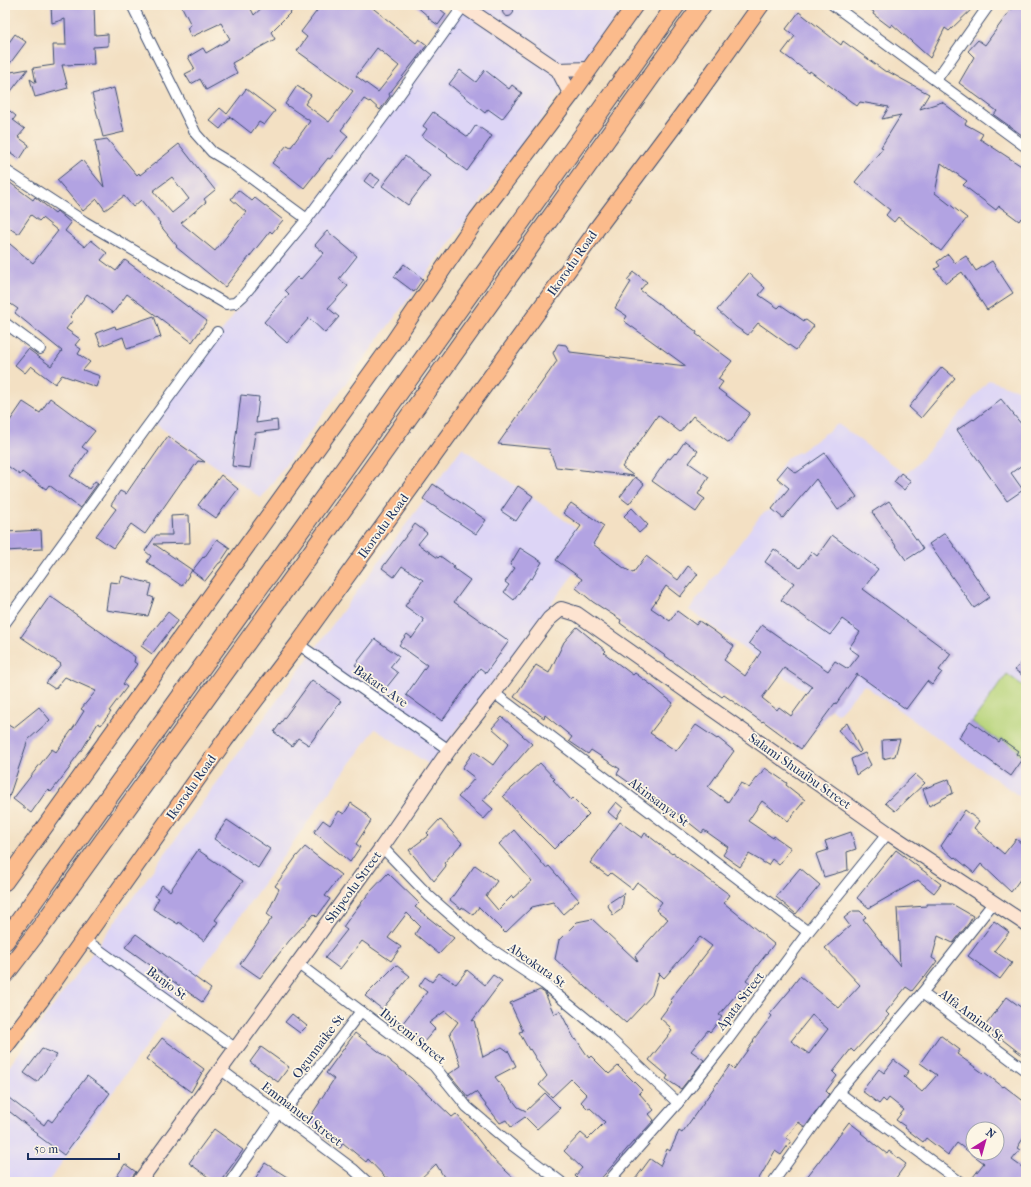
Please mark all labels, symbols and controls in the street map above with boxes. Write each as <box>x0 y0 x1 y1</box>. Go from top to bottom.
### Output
street label: Ikorodu Road <box>544 227 601 299</box>
street label: Ikorodu Road <box>355 490 412 561</box>
street label: Bakare Ave <box>351 662 411 710</box>
street label: Salami Shuaibu Street <box>746 730 855 812</box>
street label: Ikorodu Road <box>163 751 220 823</box>
street label: Akinsanya St <box>625 774 692 830</box>
street label: Shipeolu Street <box>322 848 384 926</box>
street label: Abeokuta St <box>504 939 569 991</box>
street label: Banjo St <box>144 963 190 1003</box>
street label: Apata Street <box>713 969 767 1034</box>
street label: Alfa Aminu St <box>936 985 1008 1044</box>
street label: Ibiyemi Street <box>377 1005 449 1067</box>
street label: Ogunnaike St <box>289 1011 347 1081</box>
street label: Emmanuel Street <box>259 1079 346 1149</box>
north arrow <box>965 1121 1005 1161</box>
text: N <box>983 1126 998 1142</box>
scale bar <box>28 1135 119 1161</box>
text: 50 m <box>34 1142 58 1156</box>

